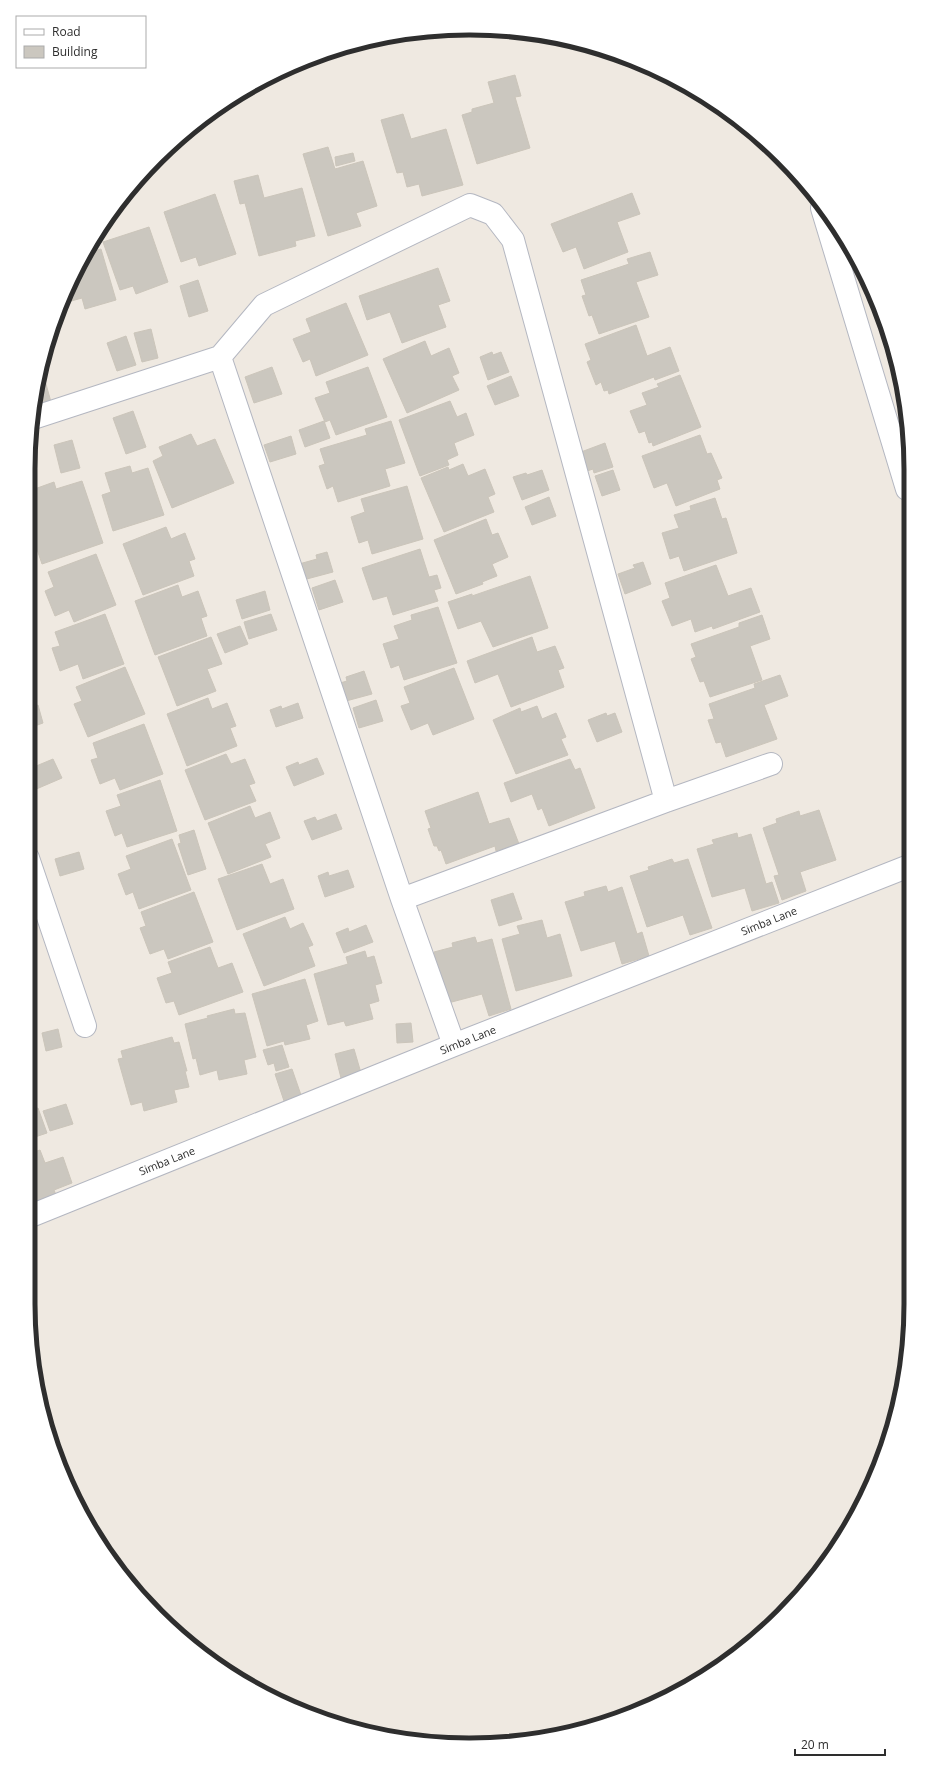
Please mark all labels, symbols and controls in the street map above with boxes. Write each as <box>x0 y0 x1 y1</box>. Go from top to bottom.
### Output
legend <box>16 16 146 68</box>
text: Road <box>52 23 81 40</box>
text: Building <box>52 43 98 60</box>
street label: Simba Lane <box>738 902 799 939</box>
street label: Simba Lane <box>437 1021 498 1058</box>
street label: Simba Lane <box>136 1142 197 1179</box>
scale bar <box>795 1731 885 1757</box>
text: 20 m <box>801 1736 829 1753</box>

